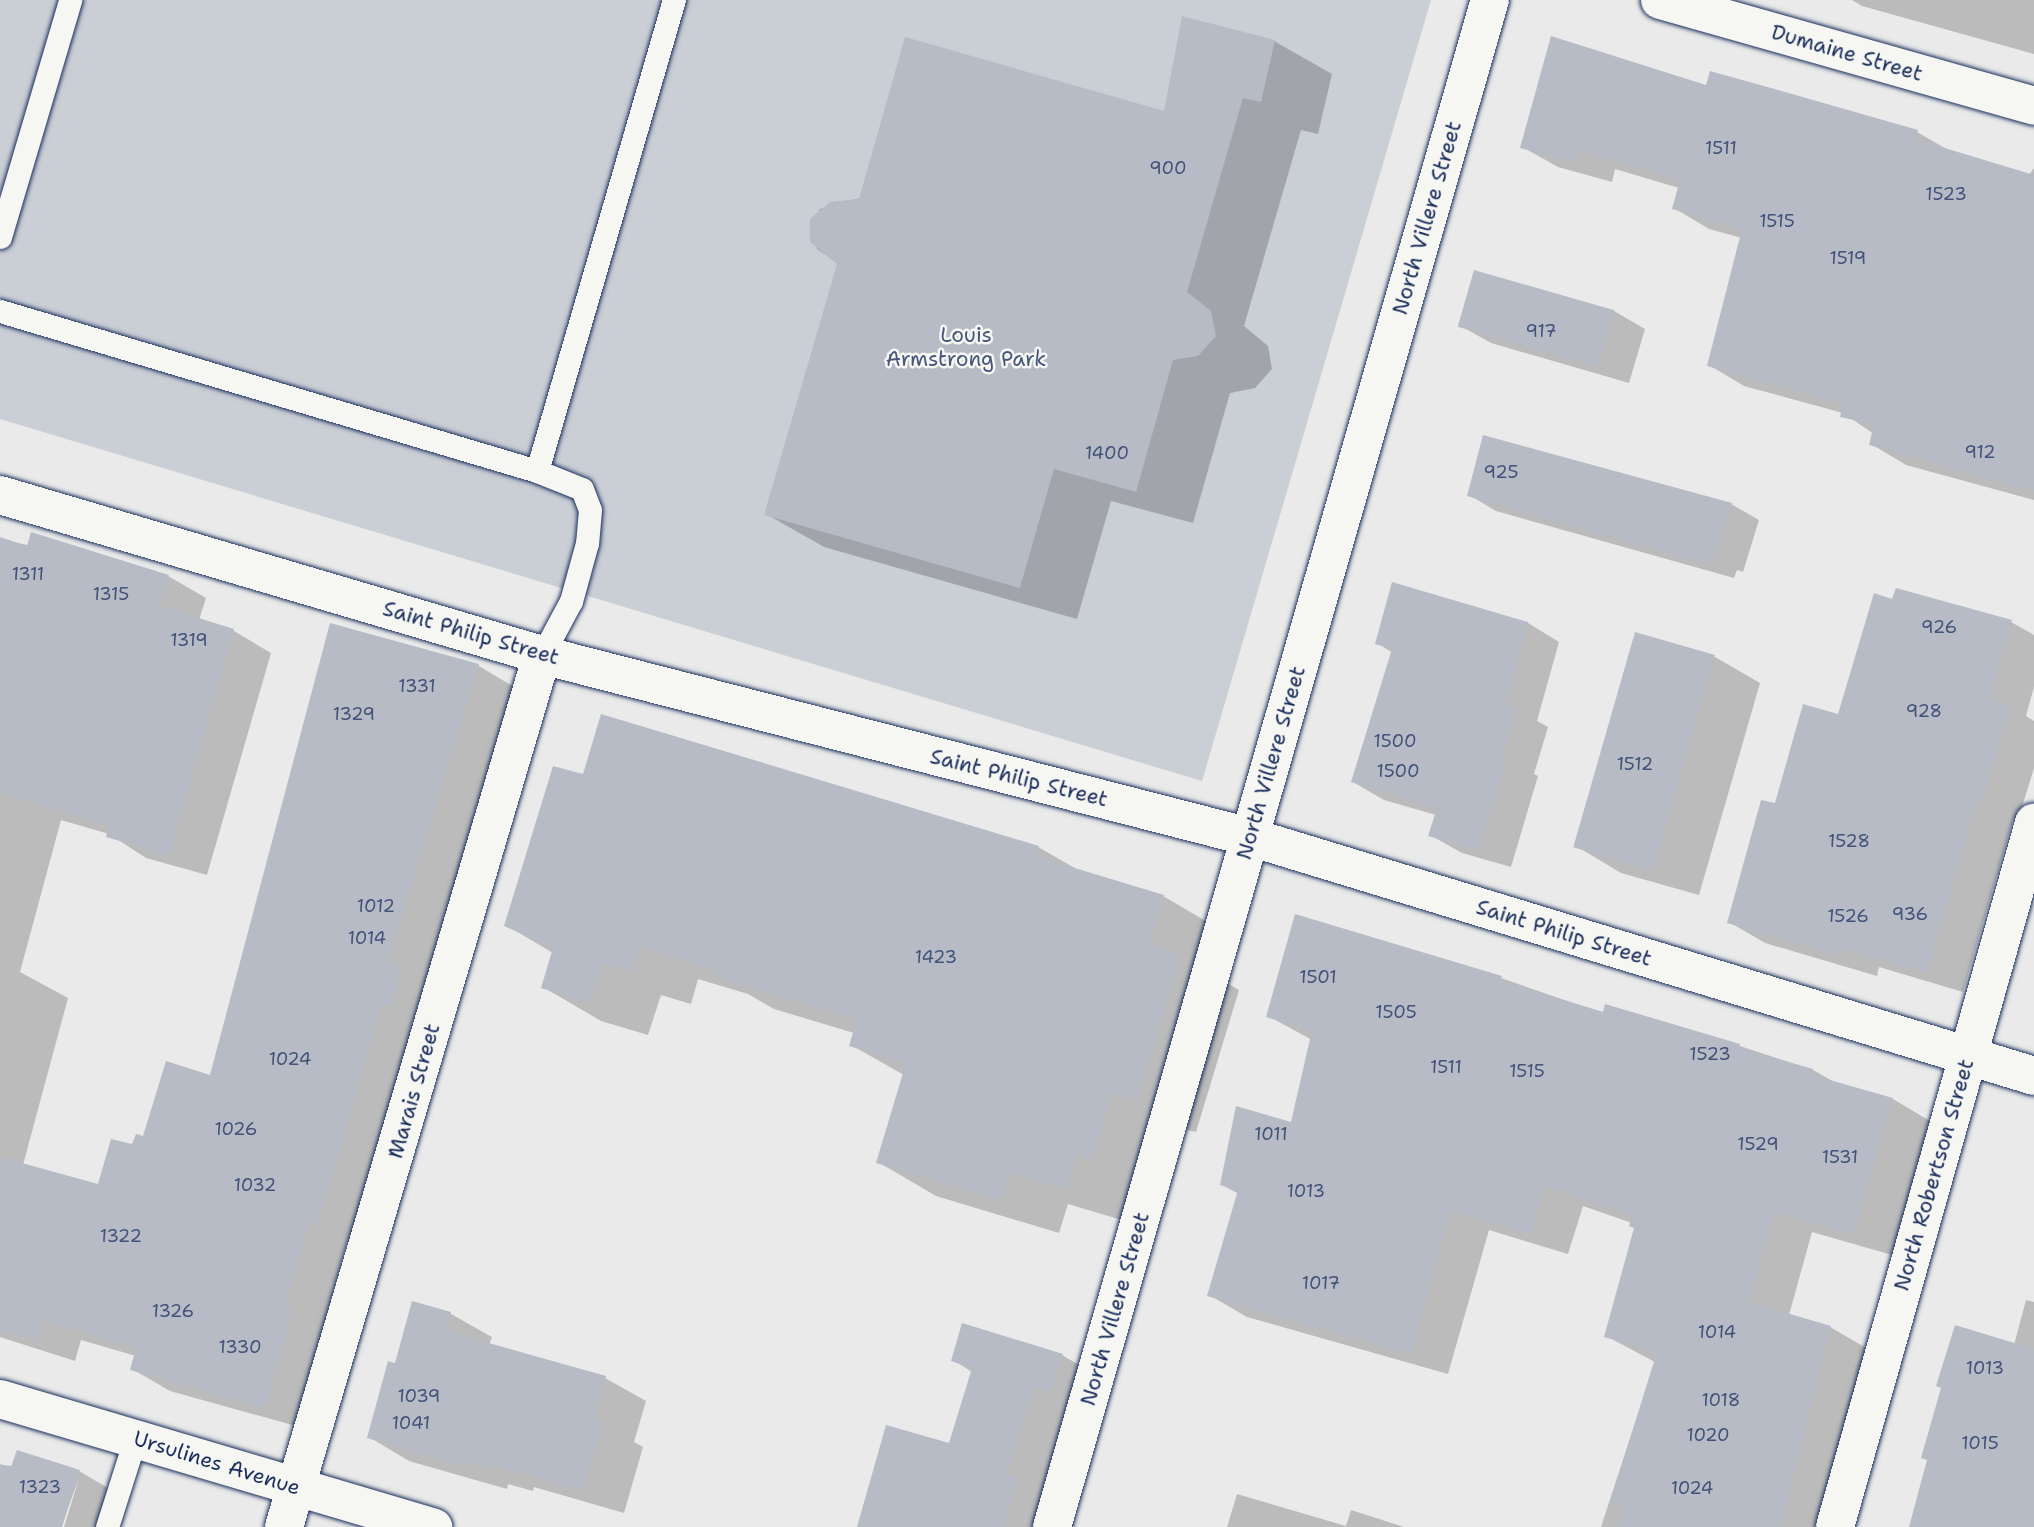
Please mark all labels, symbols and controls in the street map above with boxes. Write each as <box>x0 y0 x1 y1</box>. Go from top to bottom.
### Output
street label: Dumaine Street <box>1768 19 1926 87</box>
street label: North Villere Street <box>1387 118 1467 318</box>
house number: 1511 <box>1705 137 1737 159</box>
house number: 900 <box>1149 157 1187 179</box>
house number: 1523 <box>1925 183 1967 205</box>
house number: 1515 <box>1759 210 1795 232</box>
house number: 1519 <box>1830 247 1866 269</box>
house number: 917 <box>1525 320 1557 342</box>
park label: Louis Armstrong Park <box>886 322 1046 372</box>
house number: 912 <box>1964 441 1996 463</box>
house number: 1400 <box>1085 442 1129 464</box>
house number: 925 <box>1484 461 1518 483</box>
house number: 1311 <box>12 563 44 585</box>
house number: 1315 <box>93 583 129 605</box>
street label: Saint Philip Street <box>380 596 562 670</box>
house number: 926 <box>1921 616 1957 638</box>
house number: 1319 <box>170 629 208 651</box>
street label: North Villere Street <box>1231 663 1311 863</box>
house number: 1331 <box>398 675 436 697</box>
house number: 928 <box>1906 700 1942 722</box>
house number: 1329 <box>333 703 375 725</box>
house number: 1500 <box>1373 730 1417 752</box>
street label: Saint Philip Street <box>928 744 1110 812</box>
house number: 1512 <box>1617 753 1653 775</box>
house number: 1500 <box>1376 760 1420 782</box>
house number: 1528 <box>1828 830 1870 852</box>
street label: Saint Philip Street <box>1473 894 1655 972</box>
house number: 1012 <box>357 895 395 917</box>
house number: 936 <box>1892 903 1928 925</box>
house number: 1526 <box>1827 905 1869 927</box>
house number: 1014 <box>348 927 386 949</box>
house number: 1423 <box>915 946 957 968</box>
house number: 1501 <box>1299 966 1337 988</box>
house number: 1505 <box>1375 1001 1417 1023</box>
street label: Marais Street <box>383 1021 445 1161</box>
house number: 1523 <box>1689 1043 1731 1065</box>
house number: 1024 <box>269 1048 311 1070</box>
house number: 1511 <box>1430 1056 1462 1078</box>
street label: North Robertson Street <box>1889 1056 1979 1294</box>
house number: 1515 <box>1509 1060 1545 1082</box>
house number: 1026 <box>215 1118 257 1140</box>
house number: 1011 <box>1254 1123 1288 1145</box>
house number: 1529 <box>1737 1133 1779 1155</box>
house number: 1531 <box>1822 1146 1858 1168</box>
house number: 1032 <box>234 1174 276 1196</box>
house number: 1013 <box>1287 1180 1325 1202</box>
street label: North Villere Street <box>1075 1209 1155 1409</box>
house number: 1322 <box>100 1225 142 1247</box>
house number: 1017 <box>1302 1272 1340 1294</box>
house number: 1326 <box>152 1300 194 1322</box>
house number: 1014 <box>1698 1321 1736 1343</box>
house number: 1330 <box>218 1336 262 1358</box>
house number: 1013 <box>1966 1357 2004 1379</box>
house number: 1039 <box>398 1385 440 1407</box>
house number: 1018 <box>1702 1389 1740 1411</box>
house number: 1041 <box>392 1412 430 1434</box>
house number: 1020 <box>1686 1424 1730 1446</box>
street label: Ursulines Avenue <box>131 1426 303 1500</box>
house number: 1015 <box>1961 1432 1999 1454</box>
house number: 1323 <box>19 1476 61 1498</box>
house number: 1024 <box>1671 1477 1713 1499</box>

